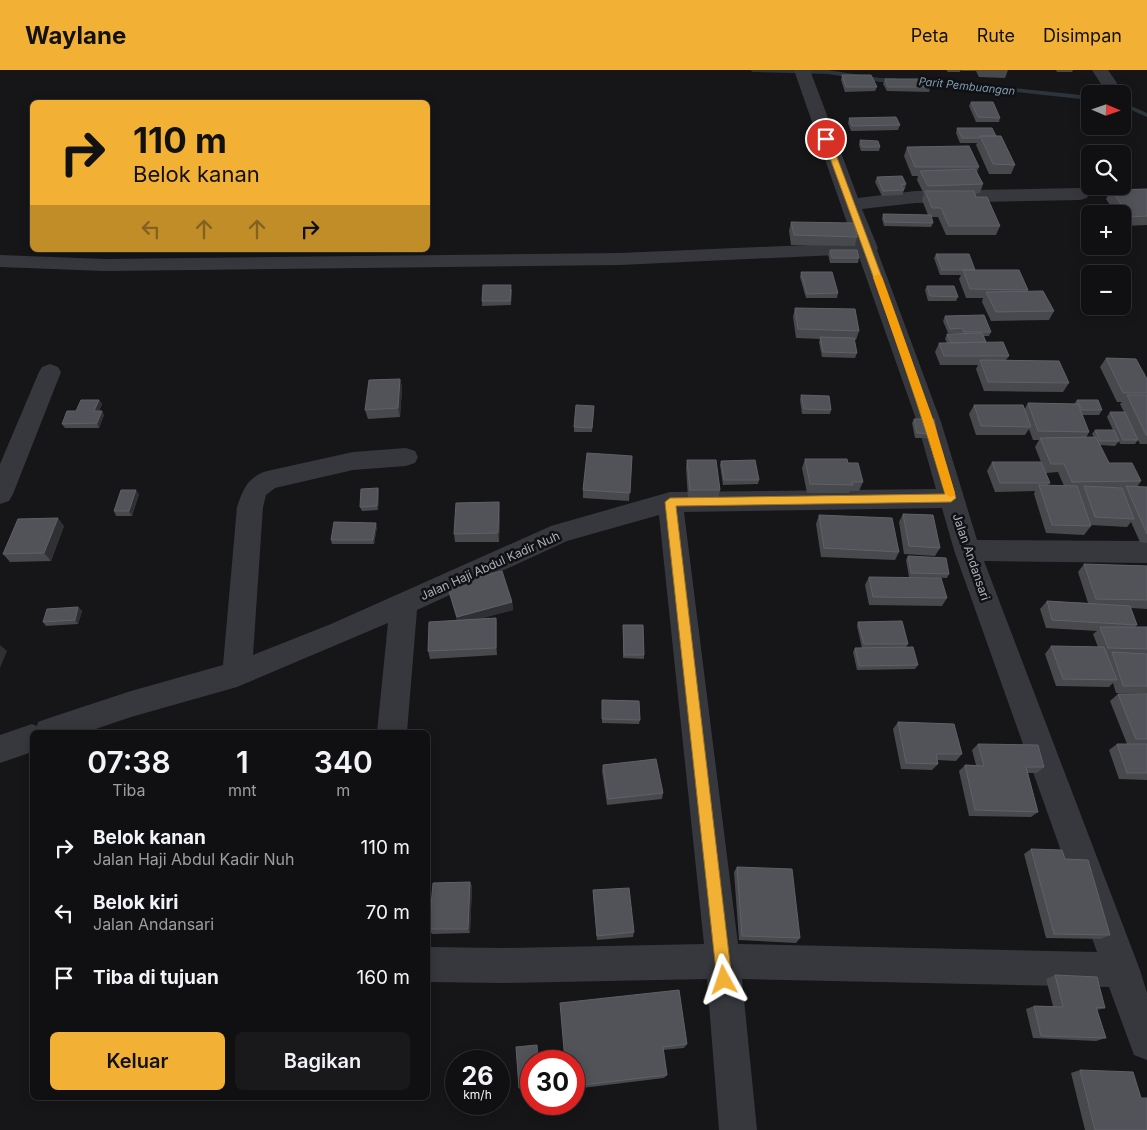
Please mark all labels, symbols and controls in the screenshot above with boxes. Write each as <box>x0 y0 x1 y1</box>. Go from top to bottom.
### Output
text: Waylane <box>25 21 126 50</box>
text: Peta <box>911 25 949 46</box>
text: Rute <box>977 25 1015 46</box>
text: Disimpan <box>1043 25 1122 46</box>
water label: Parit Pembuangan <box>918 74 1016 98</box>
north arrow <box>1081 85 1131 135</box>
map controls <box>1081 85 1131 315</box>
pin <box>805 118 847 160</box>
text: 110 m <box>133 119 227 161</box>
icon: right <box>50 120 115 185</box>
icon: arrive <box>812 125 840 153</box>
button: search <box>1081 145 1131 195</box>
text: Belok kanan <box>133 161 260 187</box>
button: + <box>1081 205 1131 255</box>
icon: left <box>137 215 165 243</box>
icon: ahead <box>190 215 218 243</box>
icon: ahead <box>243 215 271 243</box>
icon: right <box>296 215 324 243</box>
button: − <box>1081 265 1131 315</box>
street label: Jalan Andansari <box>950 511 993 602</box>
street label: Jalan Haji Abdul Kadir Nuh <box>418 528 562 603</box>
text: 07:38 <box>87 744 171 780</box>
text: 1 <box>236 744 249 780</box>
text: 340 <box>314 744 373 780</box>
text: Tiba <box>112 780 146 800</box>
text: mnt <box>228 780 257 800</box>
text: m <box>336 780 350 800</box>
text: Belok kanan <box>93 826 206 849</box>
icon: right <box>50 834 78 862</box>
text: 110 m <box>361 836 410 859</box>
text: Jalan Haji Abdul Kadir Nuh <box>93 849 294 869</box>
text: Belok kiri <box>93 891 178 914</box>
icon: left <box>50 899 78 927</box>
text: 70 m <box>366 901 410 924</box>
text: Jalan Andansari <box>93 914 214 934</box>
position arrow <box>697 953 749 1005</box>
icon: arrive <box>50 964 78 992</box>
text: Tiba di tujuan <box>93 966 219 989</box>
text: 160 m <box>357 966 410 989</box>
button: Keluar <box>50 1032 225 1090</box>
button: Bagikan <box>235 1032 410 1090</box>
speed limit sign: 30 <box>520 1050 585 1115</box>
text: 26 <box>462 1061 493 1091</box>
text: km/h <box>463 1087 492 1102</box>

